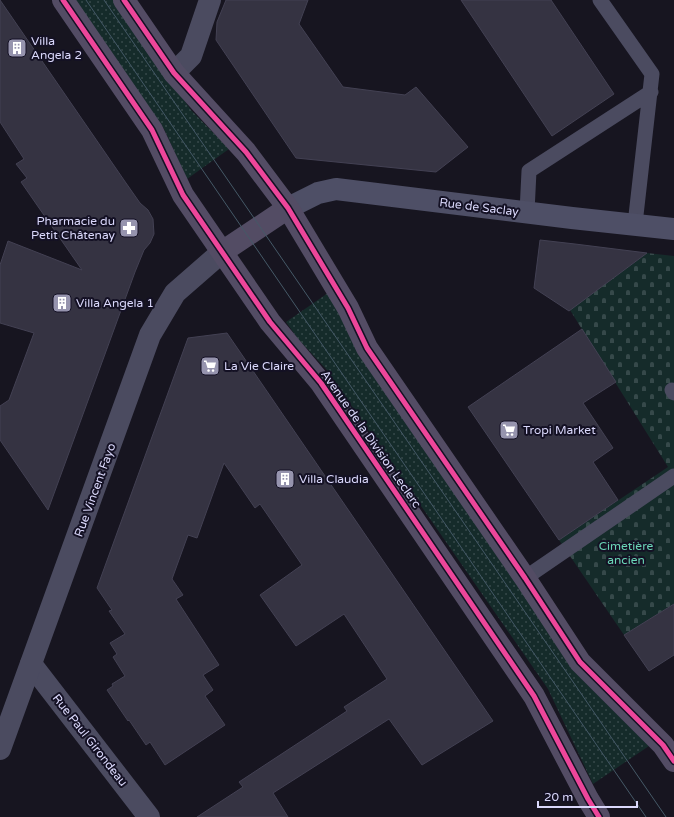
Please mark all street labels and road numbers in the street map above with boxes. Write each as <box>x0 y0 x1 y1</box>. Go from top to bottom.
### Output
street label: Rue de Saclay <box>439 195 520 219</box>
street label: Avenue de la Division Leclerc <box>318 367 424 511</box>
street label: Rue Vincent Fayo <box>72 441 118 539</box>
street label: Rue Paul Girondeau <box>50 691 130 789</box>

